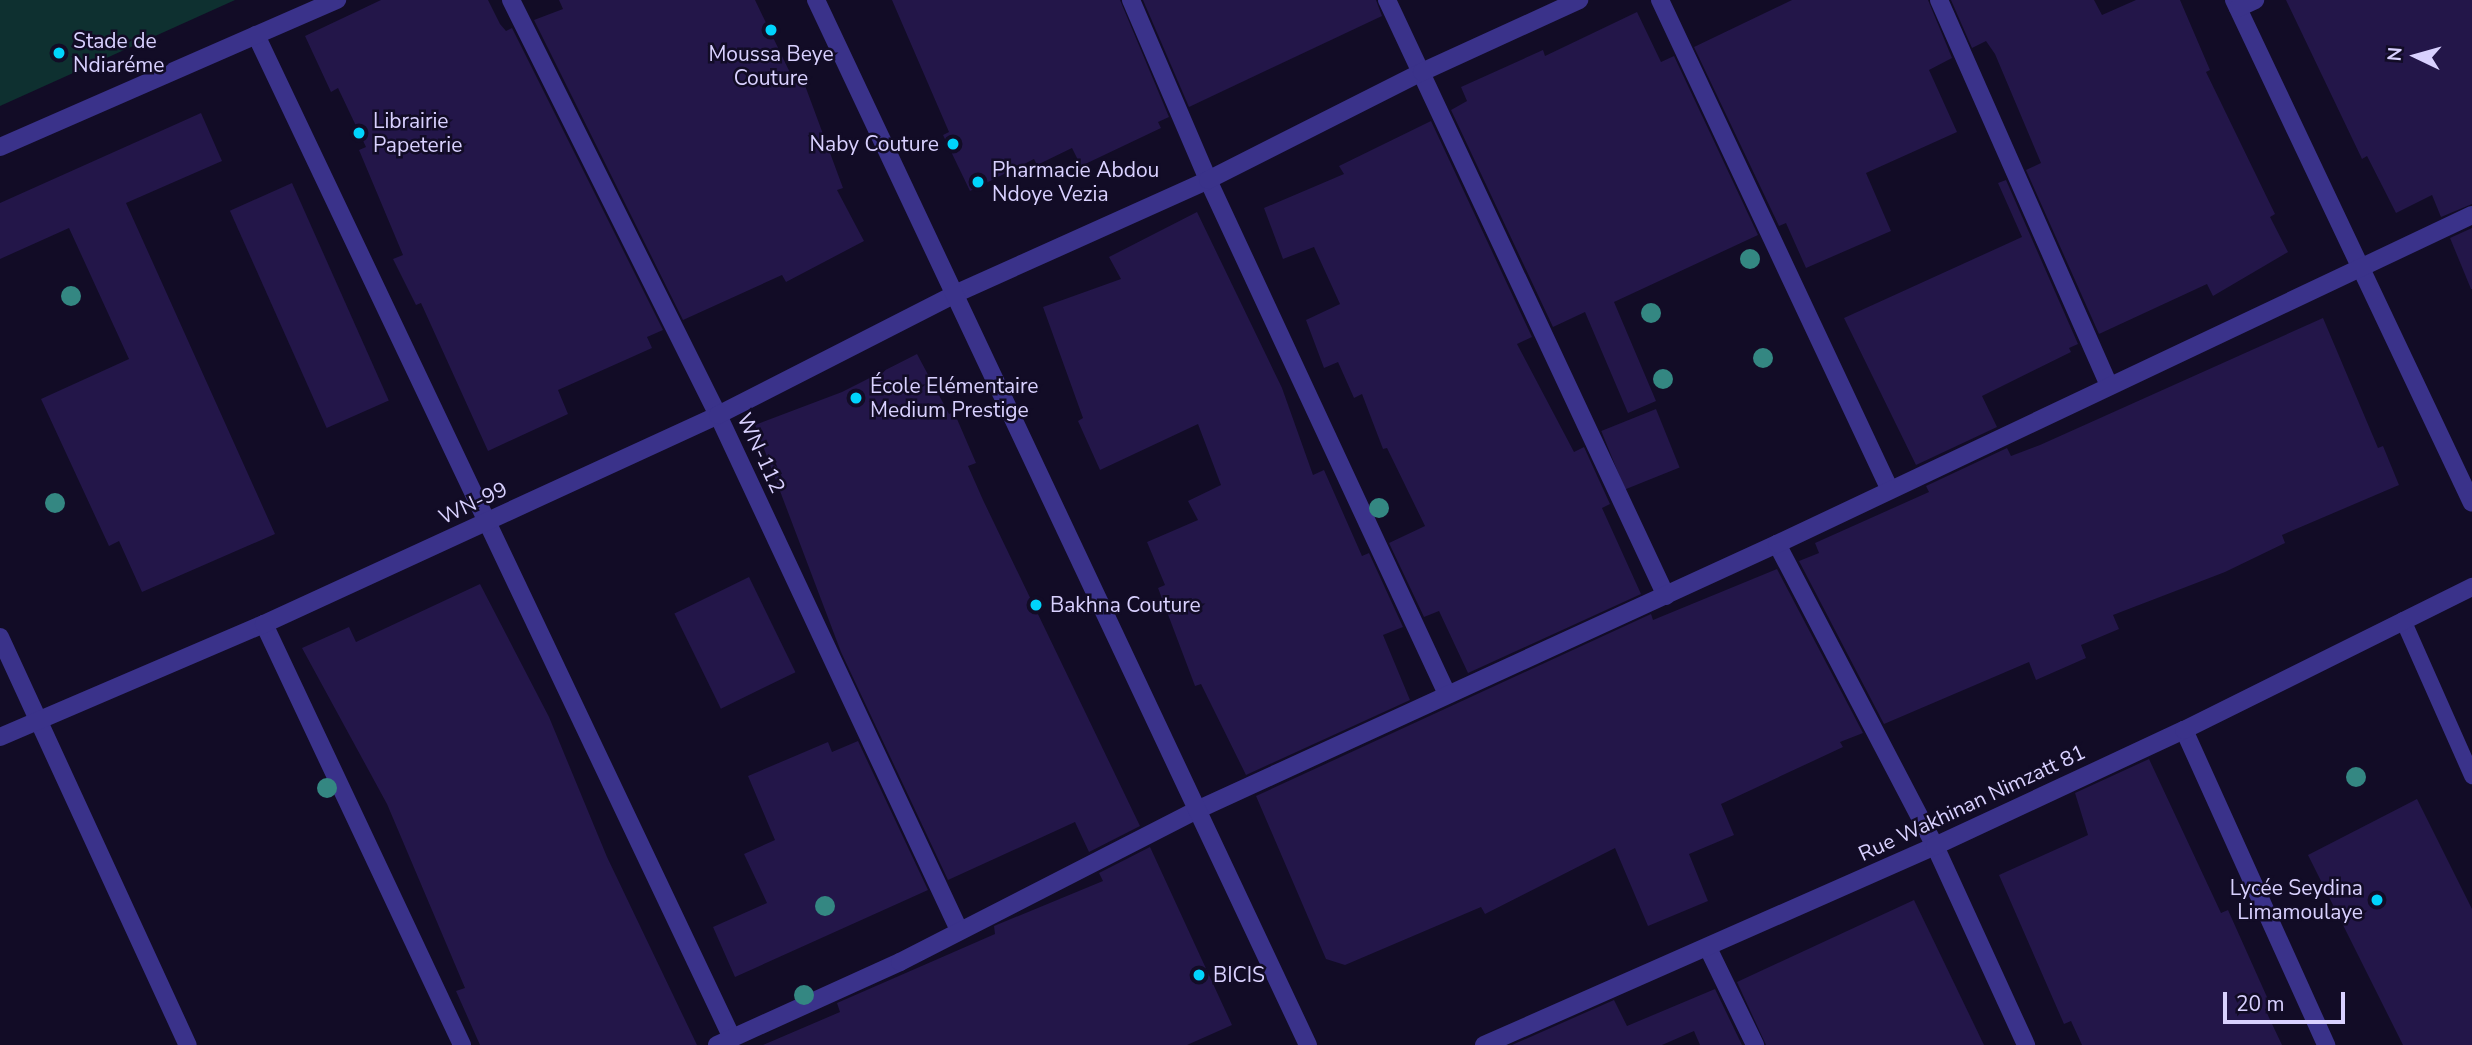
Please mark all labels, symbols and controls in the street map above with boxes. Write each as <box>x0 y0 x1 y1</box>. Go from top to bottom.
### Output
north arrow <box>2381 21 2451 91</box>
marker: Moussa Beye Couture <box>763 22 779 38</box>
place label: Stade de Ndiaréme <box>73 28 164 78</box>
place label: Moussa Beye Couture <box>708 41 834 91</box>
marker: Stade de Ndiaréme <box>51 45 67 61</box>
text: N <box>2382 46 2409 62</box>
place label: Librairie Papeterie <box>373 108 462 158</box>
marker: Librairie Papeterie <box>351 125 367 141</box>
place label: Naby Couture <box>810 131 939 157</box>
marker: Naby Couture <box>945 136 961 152</box>
place label: Pharmacie Abdou Ndoye Vezia <box>992 157 1159 207</box>
marker: Pharmacie Abdou Ndoye Vezia <box>970 174 986 190</box>
place label: École Elémentaire Medium Prestige <box>870 373 1039 423</box>
marker: École Elémentaire Medium Prestige <box>848 390 864 406</box>
street label: WN-112 <box>732 409 790 497</box>
street label: WN-99 <box>435 476 511 530</box>
place label: Bakhna Couture <box>1050 592 1201 618</box>
marker: Bakhna Couture <box>1028 597 1044 613</box>
street label: Rue Wakhinan Nimzatt 81 <box>1855 739 2089 867</box>
place label: Lycée Seydina Limamoulaye <box>2230 875 2363 925</box>
marker: Lycée Seydina Limamoulaye <box>2369 892 2385 908</box>
place label: BICIS <box>1213 962 1265 988</box>
marker: BICIS <box>1191 967 1207 983</box>
scale bar <box>2227 978 2350 1022</box>
text: 20 m <box>2236 990 2285 1018</box>

